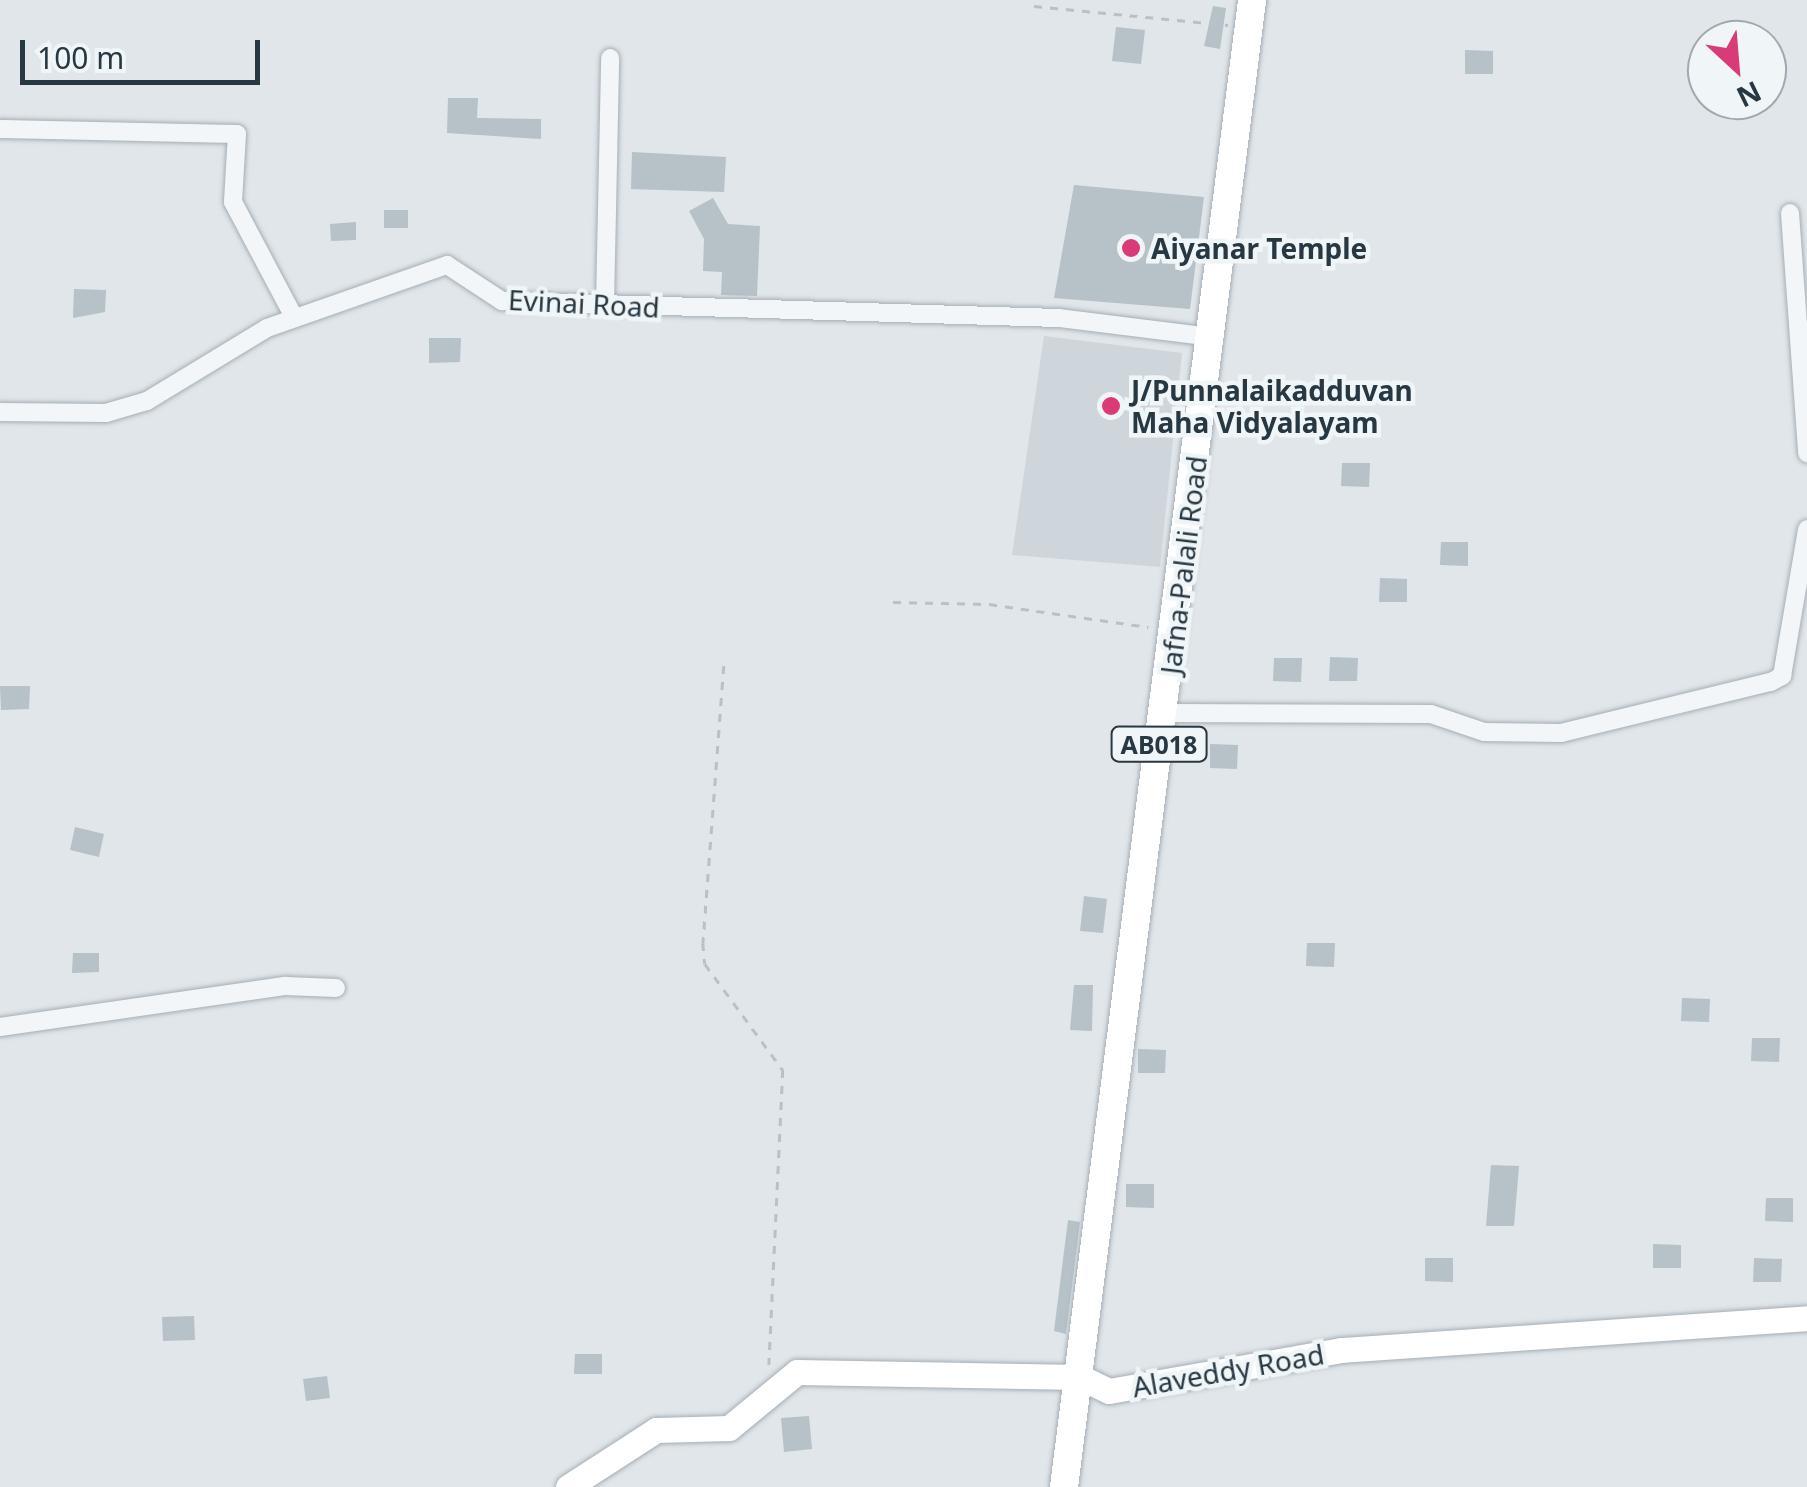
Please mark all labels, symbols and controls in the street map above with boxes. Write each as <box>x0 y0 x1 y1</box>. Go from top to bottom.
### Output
scale bar <box>25 20 265 82</box>
north arrow <box>1687 20 1787 120</box>
text: 100 m <box>37 37 124 78</box>
text: N <box>1731 73 1768 117</box>
place label: Aiyanar Temple <box>1151 231 1367 265</box>
marker: Aiyanar Temple <box>1120 237 1142 259</box>
street label: Evinai Road <box>507 282 661 324</box>
place label: J/Punnalaikadduvan Maha Vidyalayam <box>1131 373 1413 439</box>
marker: J/Punnalaikadduvan Maha Vidyalayam <box>1100 395 1122 417</box>
street label: Jafna-Palali Road <box>1153 454 1213 676</box>
road number: AB018 <box>1109 724 1209 764</box>
street label: Alaveddy Road <box>1129 1337 1327 1403</box>

